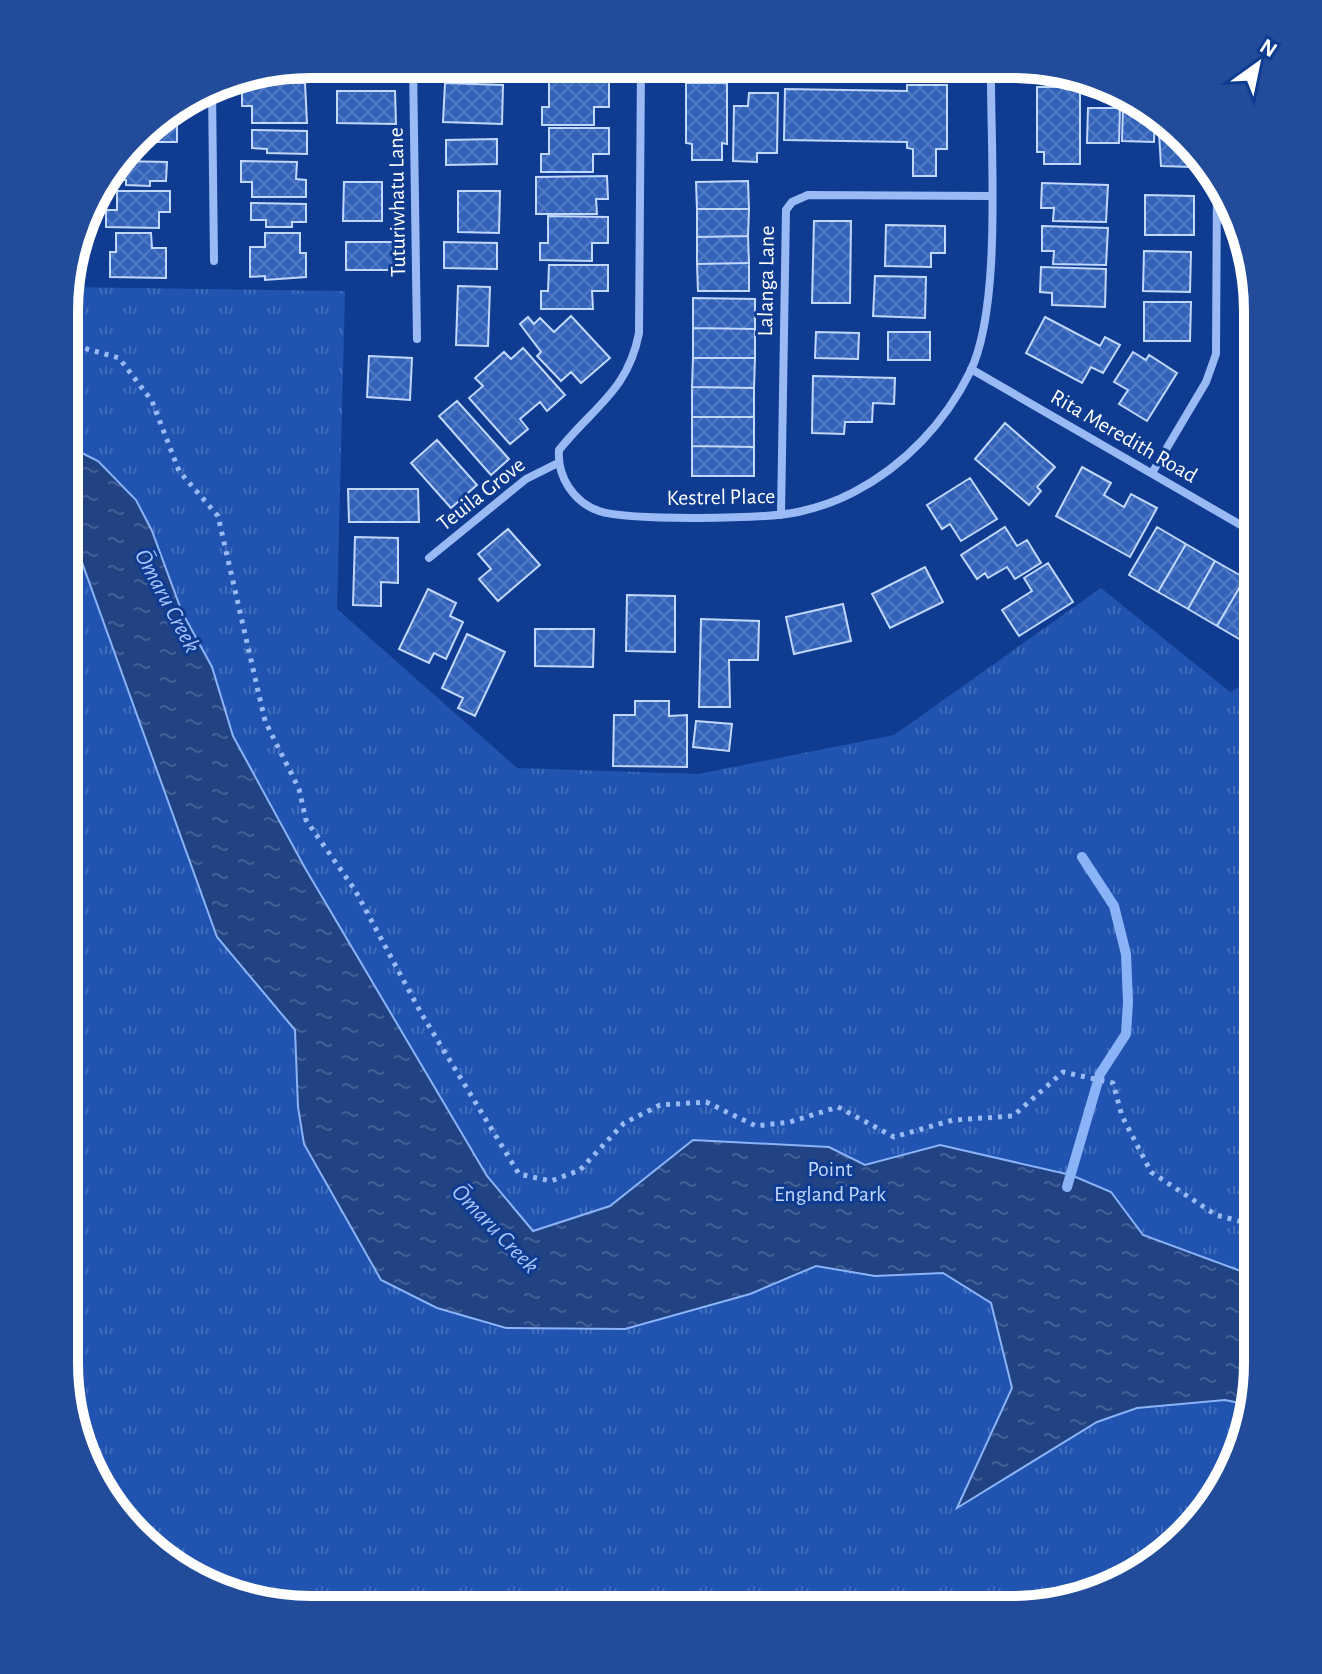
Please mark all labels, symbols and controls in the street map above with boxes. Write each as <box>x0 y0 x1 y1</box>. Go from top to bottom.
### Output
north arrow <box>1218 24 1298 104</box>
text: N <box>1256 35 1281 61</box>
street label: Tuturiwhatu Lane <box>385 127 409 277</box>
street label: Lalanga Lane <box>754 225 778 337</box>
street label: Rita Meredith Road <box>1047 385 1201 487</box>
street label: Teuila Grove <box>433 453 529 535</box>
street label: Kestrel Place <box>666 485 776 509</box>
water label: Ōmaru Creek <box>130 545 204 657</box>
park label: Point England Park <box>774 1158 886 1205</box>
water label: Ōmaru Creek <box>447 1180 543 1278</box>

